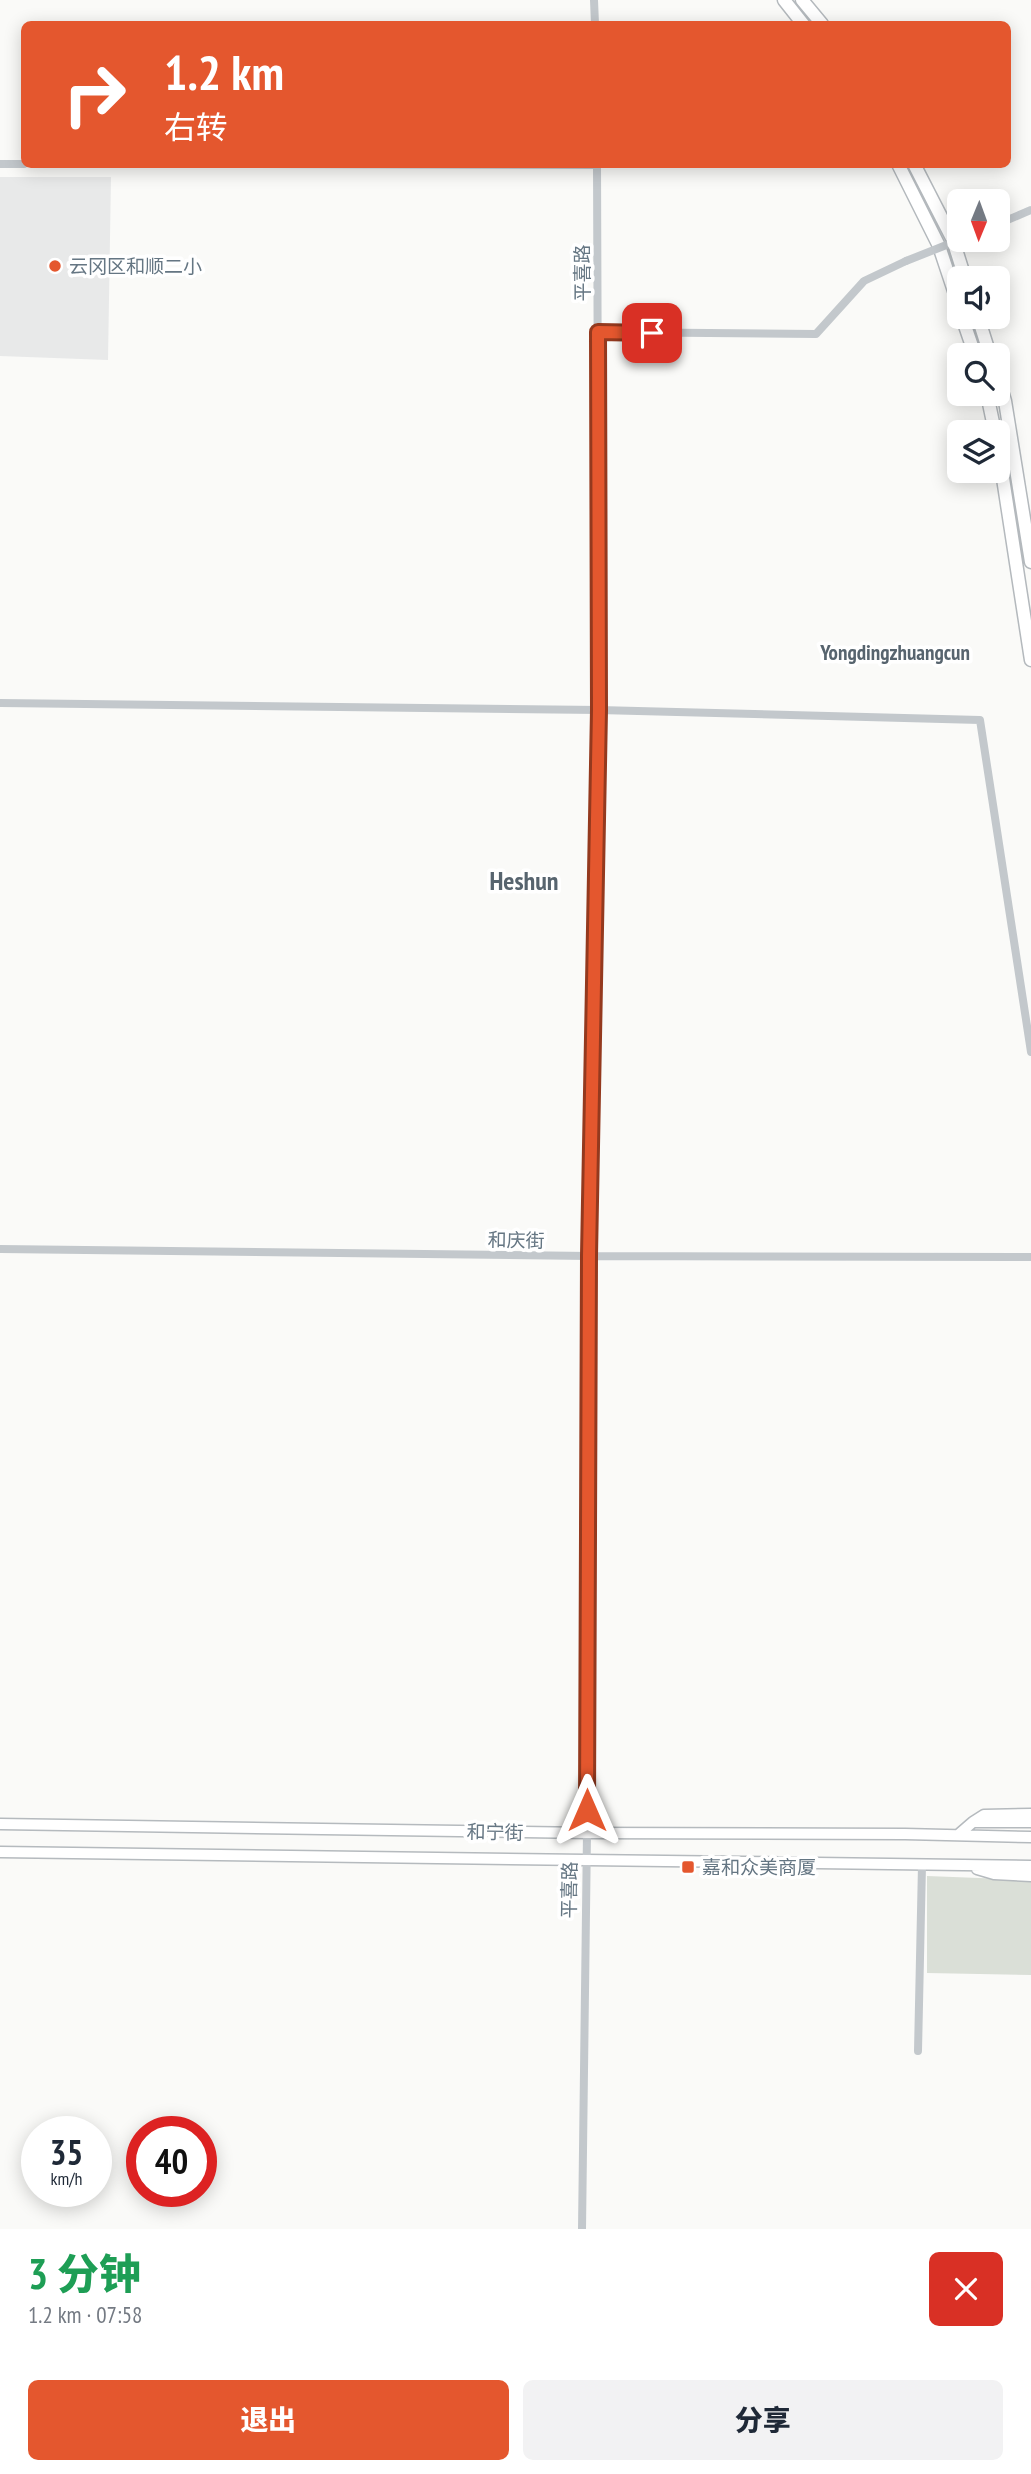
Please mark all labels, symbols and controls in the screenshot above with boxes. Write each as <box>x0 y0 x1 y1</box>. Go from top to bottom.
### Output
text: 1.2 km <box>164 40 284 104</box>
icon: right <box>49 49 140 140</box>
text: 右转 <box>164 106 228 148</box>
north arrow <box>947 189 1010 252</box>
map controls <box>947 189 1010 483</box>
street label: 平喜路 <box>570 244 594 302</box>
place label: 云冈区和顺二小 <box>69 254 202 278</box>
marker: 云冈区和顺二小 <box>47 258 63 274</box>
button: sound <box>947 266 1010 329</box>
pin <box>622 303 682 363</box>
icon: arrive <box>633 314 671 352</box>
button: search <box>947 343 1010 406</box>
button: layers <box>947 420 1010 483</box>
district label: Yongdingzhuangcun <box>819 639 970 666</box>
district label: Heshun <box>489 864 559 897</box>
street label: 和庆街 <box>487 1228 545 1252</box>
position arrow <box>550 1773 624 1847</box>
street label: 和宁街 <box>466 1820 524 1844</box>
place label: 嘉和众美商厦 <box>702 1855 816 1879</box>
marker: 嘉和众美商厦 <box>680 1859 696 1875</box>
street label: 平喜路 <box>557 1861 581 1919</box>
speed limit sign: 40 <box>126 2116 217 2207</box>
text: 35 <box>50 2129 83 2175</box>
text: km/h <box>51 2167 82 2190</box>
text: 3 分钟 <box>28 2246 141 2301</box>
button: close <box>929 2252 1003 2326</box>
text: 1.2 km · 07:58 <box>28 2300 142 2329</box>
button: 退出 <box>28 2380 509 2460</box>
button: 分享 <box>523 2380 1003 2460</box>

